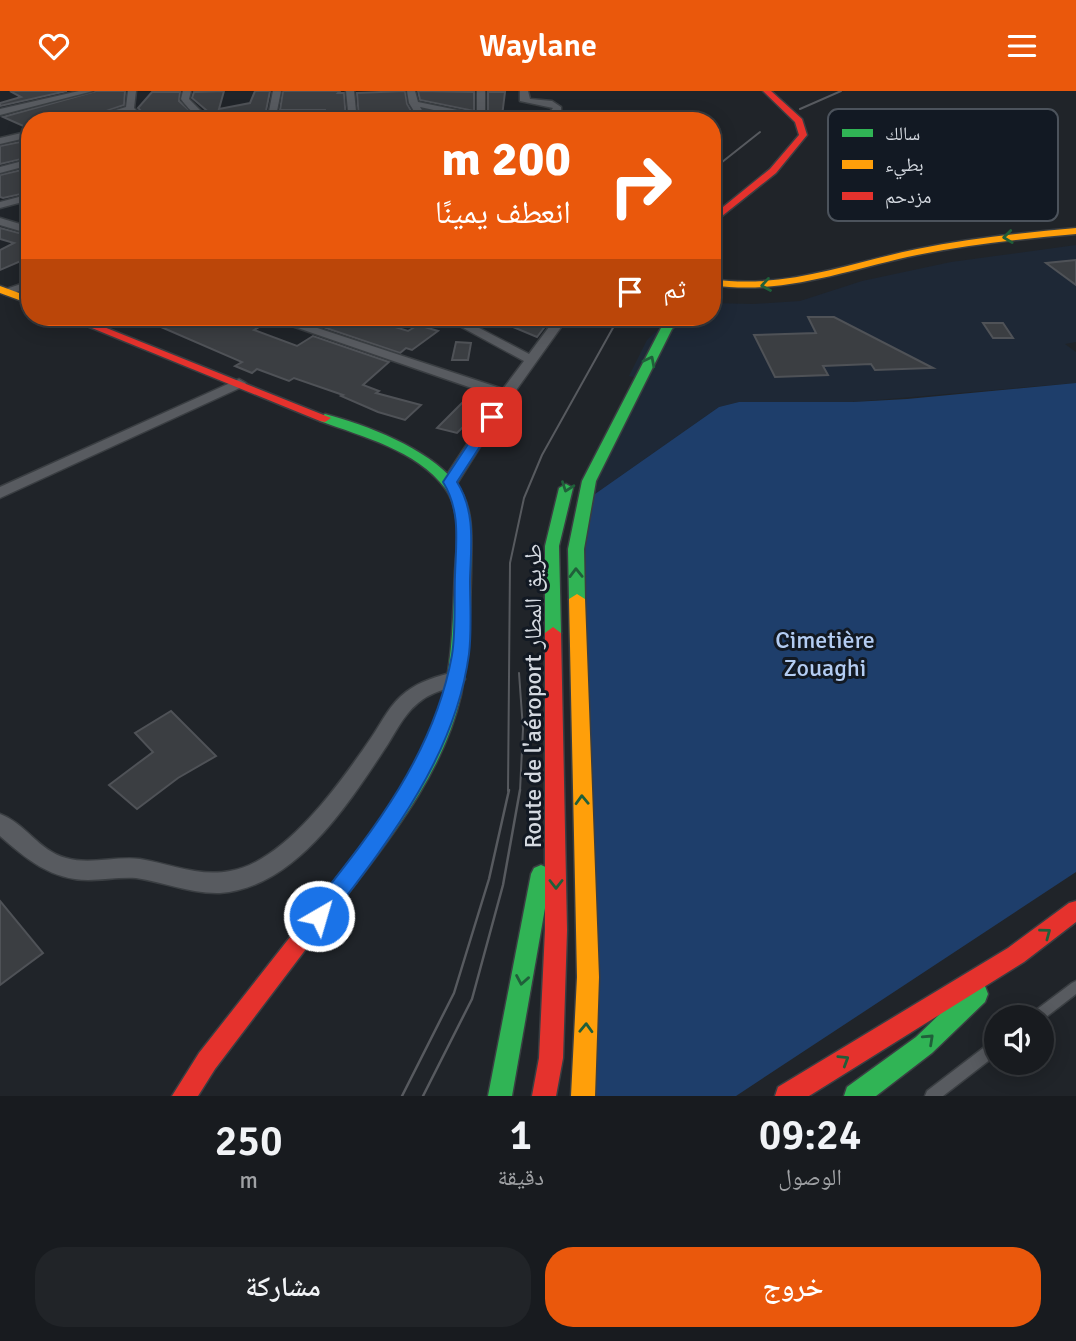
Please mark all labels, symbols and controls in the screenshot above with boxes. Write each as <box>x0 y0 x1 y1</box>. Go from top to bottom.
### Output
text: Waylane <box>479 26 597 65</box>
icon: heart <box>35 27 73 65</box>
icon: menu <box>1003 27 1041 65</box>
legend <box>828 109 1058 221</box>
text: سالك <box>885 122 920 146</box>
text: 200 m <box>441 129 571 189</box>
icon: right <box>595 140 686 231</box>
text: بطيء <box>885 153 924 180</box>
text: مزدحم <box>885 185 931 209</box>
text: انعطف يمينًا <box>435 193 571 232</box>
one-way arrow <box>1002 230 1014 245</box>
icon: arrive <box>611 273 649 311</box>
text: ثم <box>663 274 686 306</box>
one-way arrow <box>760 277 772 292</box>
one-way arrow <box>641 356 655 368</box>
pin <box>462 387 522 447</box>
icon: arrive <box>473 398 511 436</box>
one-way arrow <box>561 481 575 493</box>
street label: Route de l'aéroport طريق المطار <box>518 543 548 849</box>
one-way arrow <box>569 567 584 578</box>
park label: Cimetière Zouaghi <box>775 625 875 683</box>
one-way arrow <box>575 795 590 806</box>
position arrow <box>282 879 356 953</box>
one-way arrow <box>548 880 564 890</box>
one-way arrow <box>1038 929 1051 941</box>
one-way arrow <box>515 975 530 986</box>
map controls <box>984 1005 1054 1075</box>
button: sound <box>984 1005 1054 1075</box>
one-way arrow <box>578 1022 593 1033</box>
one-way arrow <box>921 1035 934 1048</box>
one-way arrow <box>837 1055 850 1068</box>
text: 1 <box>509 1110 532 1161</box>
text: 09:24 <box>759 1110 861 1161</box>
text: 250 <box>215 1116 283 1167</box>
text: دقيقة <box>497 1163 544 1192</box>
text: الوصول <box>778 1163 842 1192</box>
text: m <box>240 1166 258 1195</box>
button: مشاركة <box>35 1247 531 1327</box>
button: خروج <box>545 1247 1041 1327</box>

